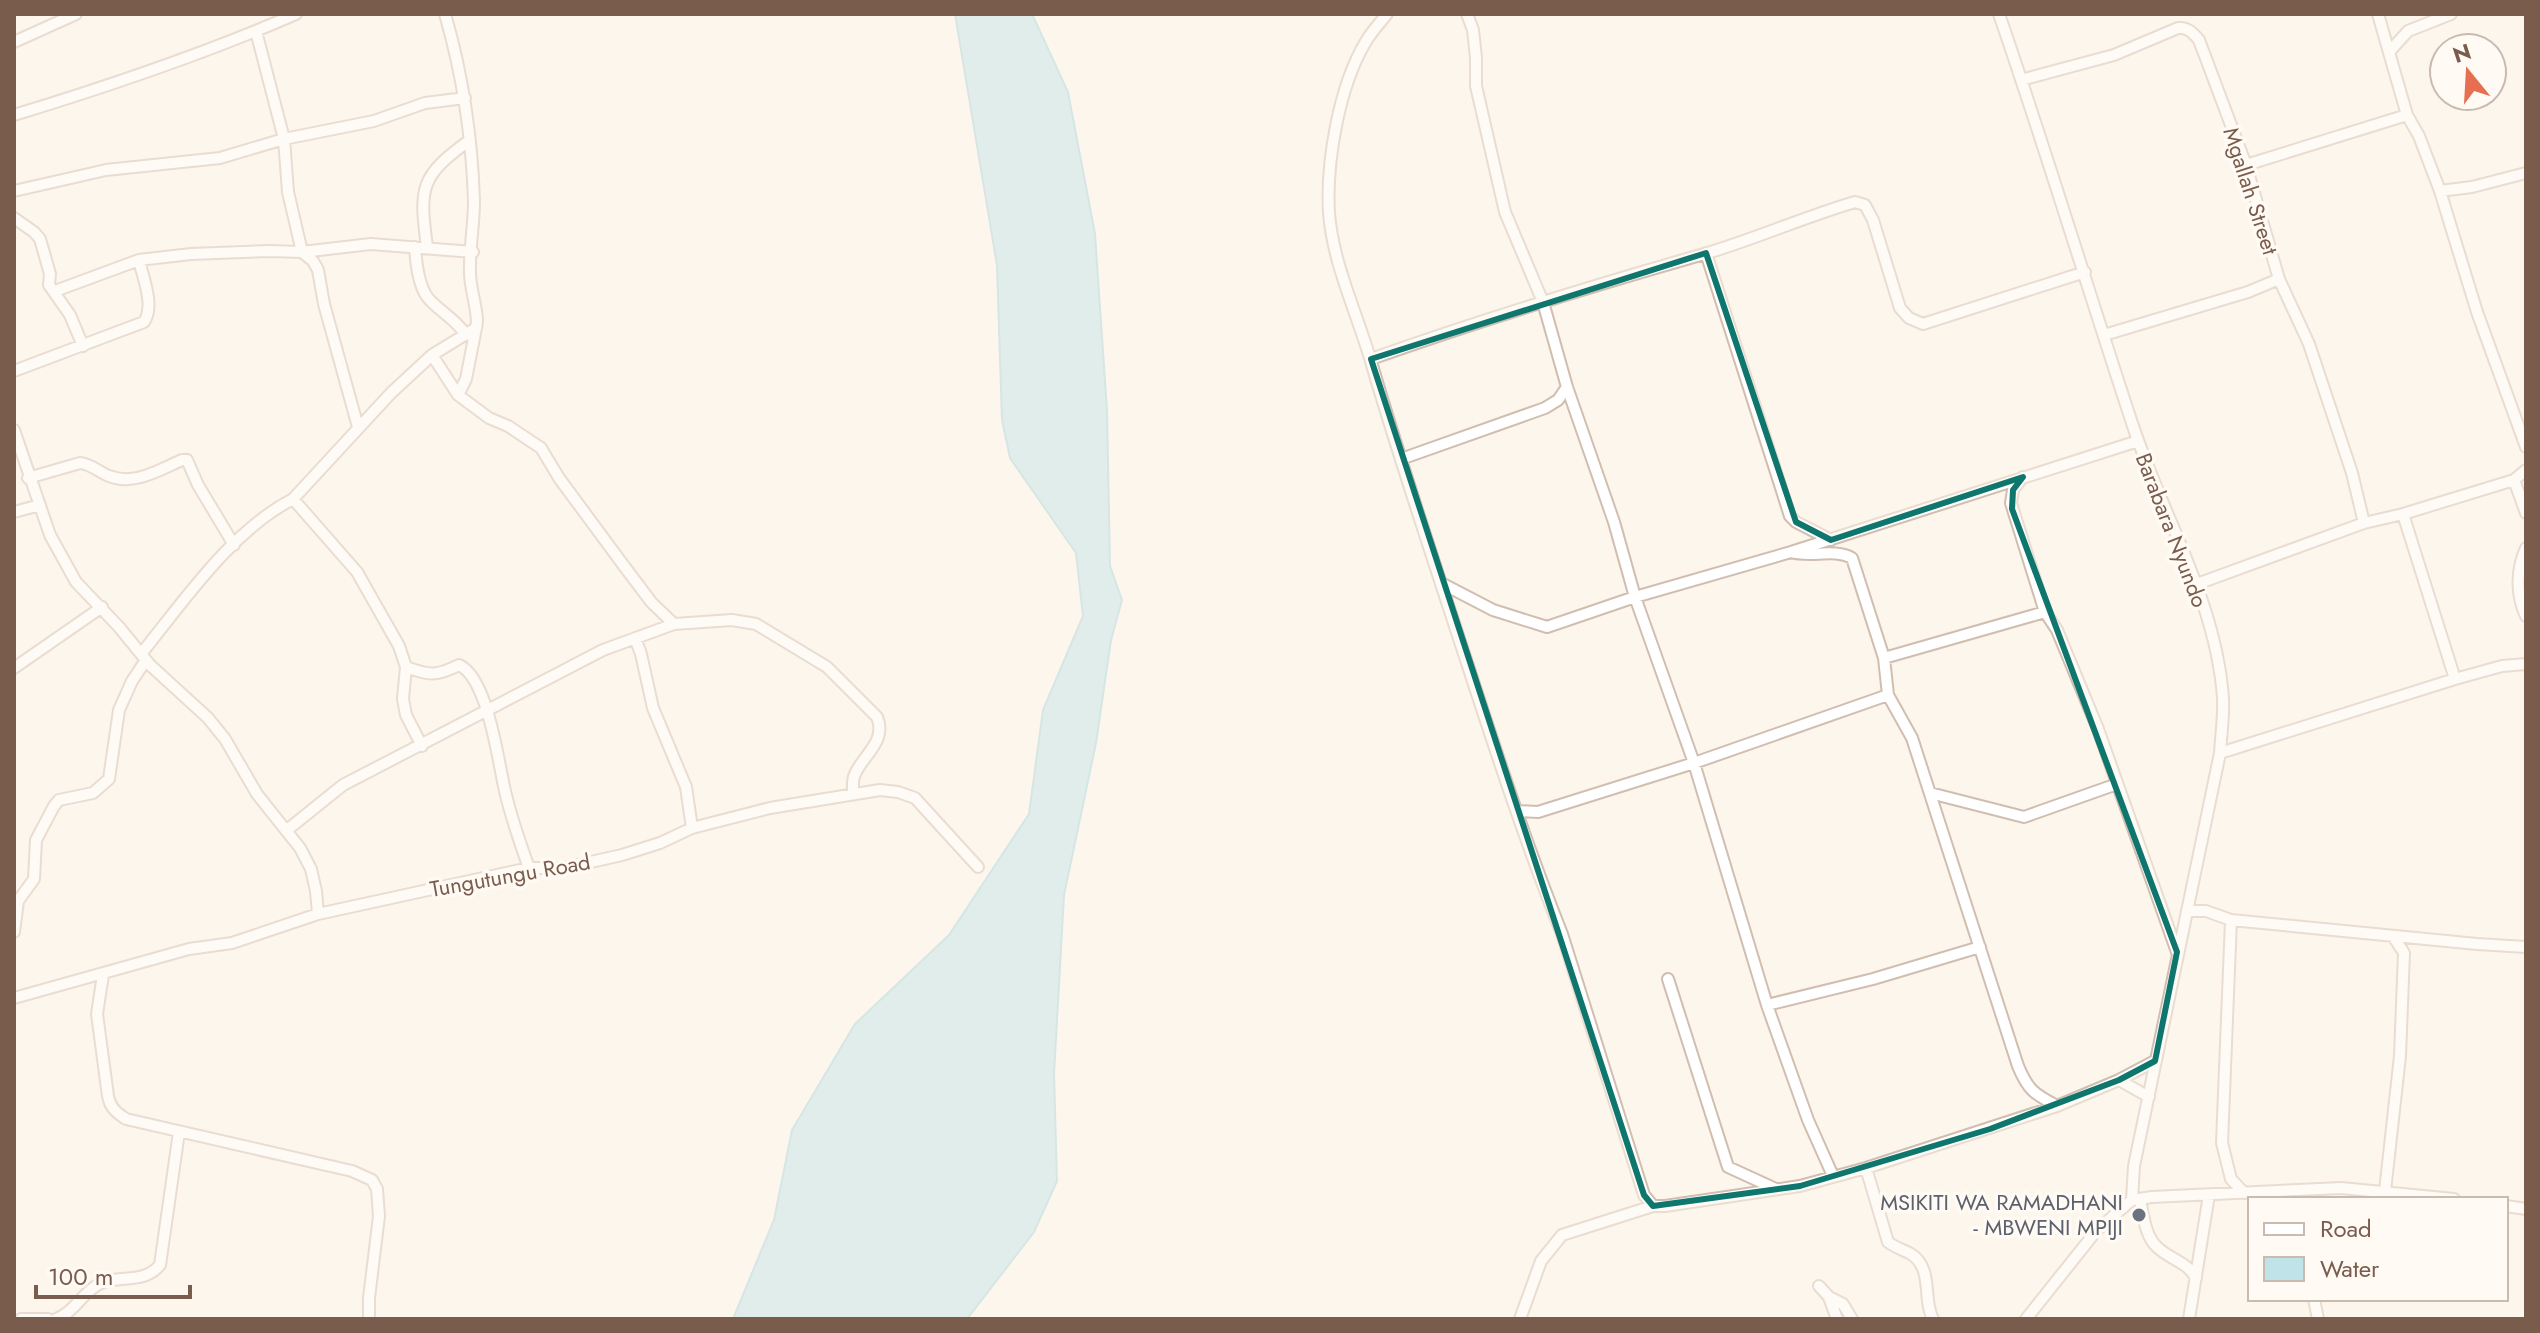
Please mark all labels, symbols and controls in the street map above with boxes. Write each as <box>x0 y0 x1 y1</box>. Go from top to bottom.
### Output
north arrow <box>2428 32 2508 112</box>
text: N <box>2449 35 2475 71</box>
street label: Mgallah Street <box>2215 123 2287 260</box>
street label: Barabara Nyundo <box>2128 448 2216 612</box>
street label: Tungutungu Road <box>427 845 593 905</box>
place label: MSIKITI WA RAMADHANI - MBWENI MPIJI <box>1880 1186 2123 1243</box>
legend <box>2248 1197 2508 1301</box>
marker: MSIKITI WA RAMADHANI - MBWENI MPIJI <box>2130 1206 2148 1224</box>
text: Road <box>2320 1211 2372 1246</box>
scale bar <box>36 1249 190 1299</box>
text: Water <box>2320 1251 2380 1286</box>
text: 100 m <box>48 1259 114 1294</box>

